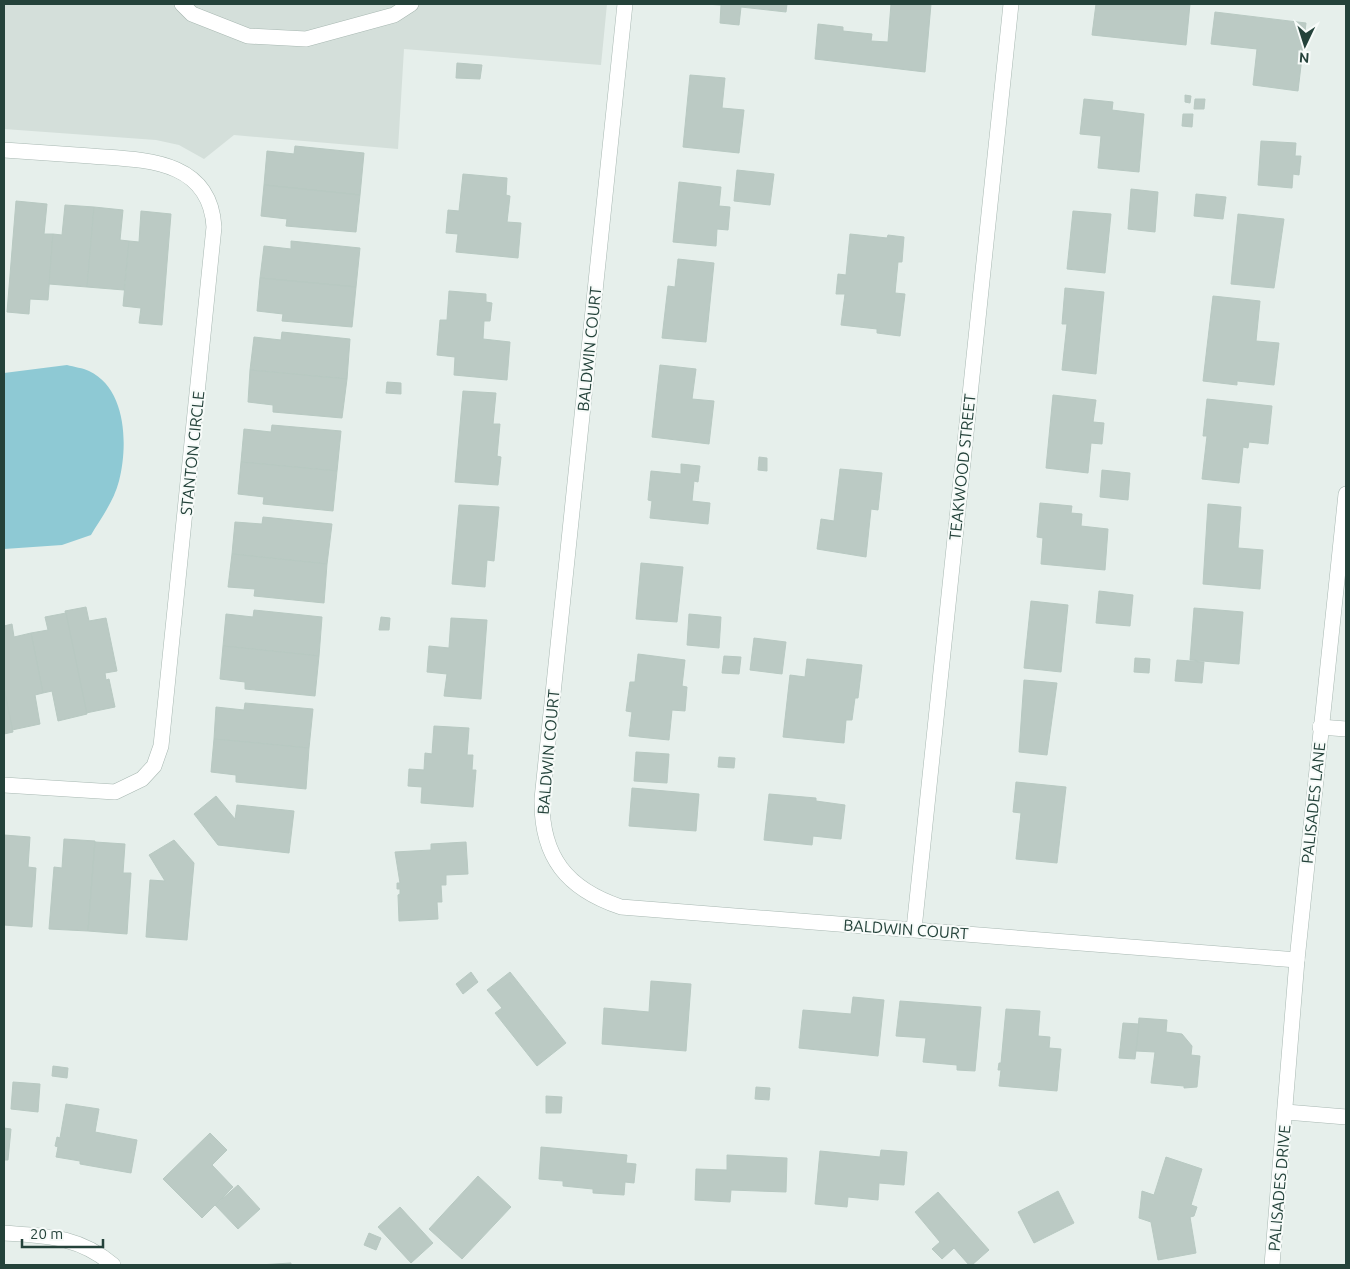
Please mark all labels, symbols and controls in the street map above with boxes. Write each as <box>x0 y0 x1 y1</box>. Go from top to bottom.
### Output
north arrow <box>1280 20 1330 70</box>
text: N <box>1298 50 1310 66</box>
street label: BALDWIN COURT <box>573 285 605 412</box>
street label: STANTON CIRCLE <box>177 390 207 516</box>
street label: TEAKWOOD STREET <box>945 393 979 541</box>
street label: BALDWIN COURT <box>534 689 562 815</box>
street label: PALISADES LANE <box>1298 741 1328 865</box>
street label: BALDWIN COURT <box>843 916 969 942</box>
street label: PALISADES DRIVE <box>1264 1124 1294 1252</box>
scale bar <box>22 1216 104 1248</box>
text: 20 m <box>30 1225 63 1242</box>

